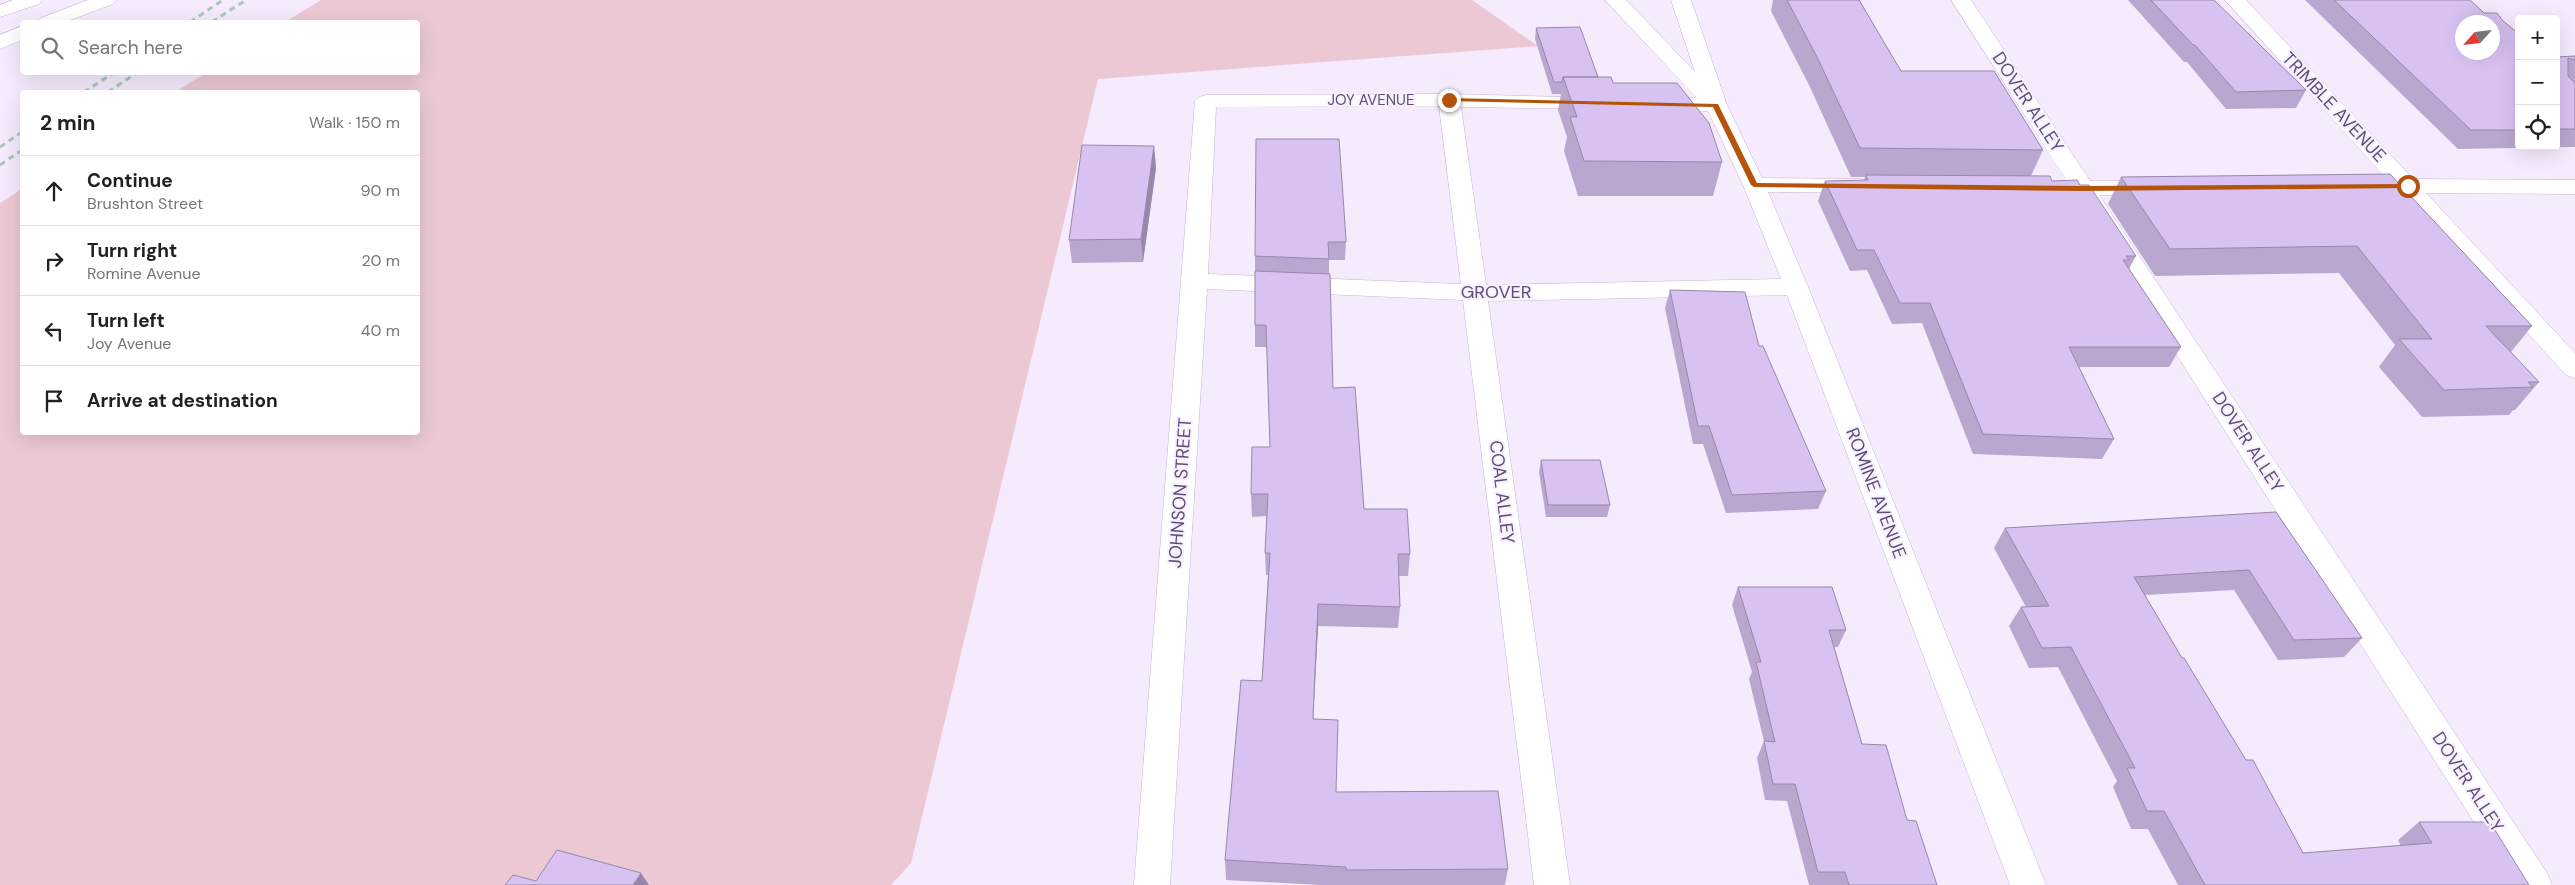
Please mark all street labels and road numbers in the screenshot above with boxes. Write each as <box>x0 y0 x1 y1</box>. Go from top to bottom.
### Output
street label: DOVER ALLEY <box>1987 47 2070 157</box>
street label: TRIMBLE AVENUE <box>2277 47 2391 167</box>
street label: JOY AVENUE <box>1328 90 1414 110</box>
street label: GROVER <box>1461 280 1531 304</box>
street label: DOVER ALLEY <box>2207 387 2290 497</box>
street label: JOHNSON STREET <box>1163 417 1197 569</box>
street label: ROMINE AVENUE <box>1840 424 1912 562</box>
street label: COAL ALLEY <box>1484 439 1520 545</box>
street label: DOVER ALLEY <box>2427 727 2510 837</box>

